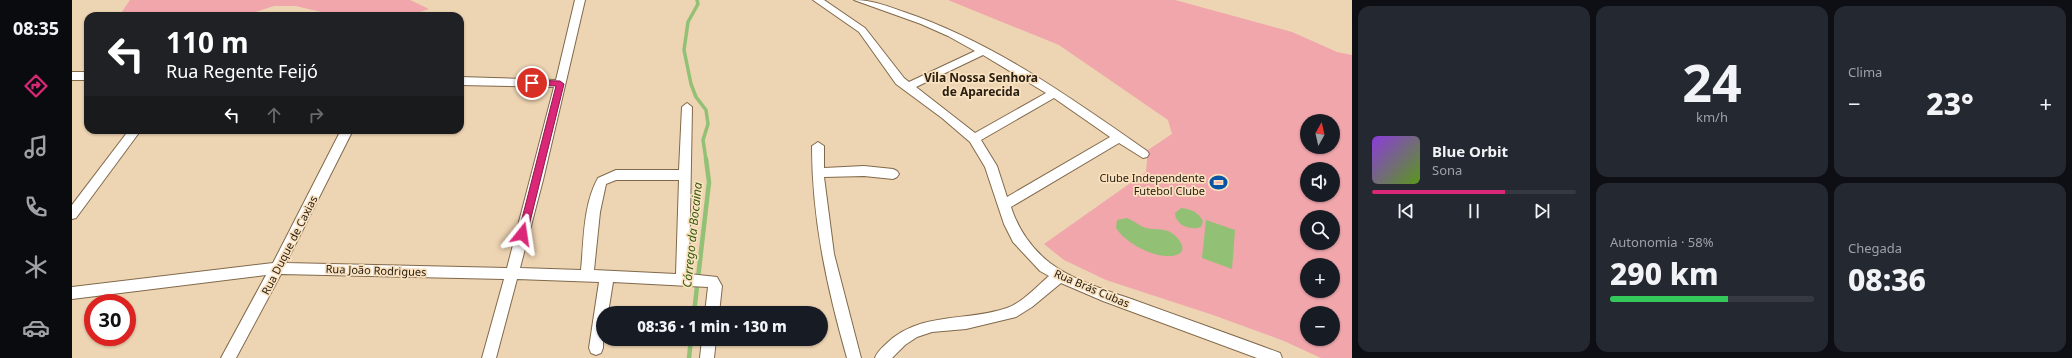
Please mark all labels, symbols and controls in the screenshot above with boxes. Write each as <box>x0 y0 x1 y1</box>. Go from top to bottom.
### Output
text: 08:35 <box>13 16 59 40</box>
text: 110 m <box>166 23 249 61</box>
icon: left <box>100 28 152 80</box>
text: 24 <box>1682 46 1742 117</box>
text: Rua Regente Feijó <box>166 59 318 83</box>
text: Clima <box>1848 63 1882 81</box>
pin <box>515 66 549 100</box>
district label: Vila Nossa Senhora de Aparecida <box>924 69 1038 100</box>
icon: directions <box>22 72 50 100</box>
icon: arrive <box>521 72 543 94</box>
text: 23° <box>1926 83 1974 124</box>
text: − <box>1848 88 1861 118</box>
text: + <box>2039 88 2052 118</box>
icon: left <box>221 104 243 126</box>
icon: ahead <box>263 104 285 126</box>
icon: right <box>305 104 327 126</box>
text: km/h <box>1696 108 1728 126</box>
north arrow <box>1300 114 1340 154</box>
map controls <box>1300 114 1340 346</box>
icon: music <box>22 133 50 161</box>
text: Blue Orbit <box>1432 141 1508 161</box>
text: Sona <box>1432 161 1462 179</box>
button: sound <box>1300 162 1340 202</box>
place label: Clube Independente Futebol Clube <box>1099 170 1205 198</box>
sports icon: Clube Independente Futebol Clube <box>1208 173 1228 193</box>
water label: Córrego da Bocaina <box>678 181 706 289</box>
icon: phone <box>22 193 50 221</box>
street label: Rua Duque de Caxias <box>258 193 320 297</box>
icon: previous <box>1395 200 1417 222</box>
icon: pause <box>1463 200 1485 222</box>
icon: next <box>1531 200 1553 222</box>
button: search <box>1300 210 1340 250</box>
position arrow <box>501 213 543 255</box>
text: Autonomia · 58% <box>1610 233 1714 251</box>
text: Chegada <box>1848 239 1902 257</box>
icon: climate <box>22 253 50 281</box>
text: 290 km <box>1610 253 1719 294</box>
button: + <box>1300 258 1340 298</box>
text: 08:36 <box>1848 259 1926 300</box>
street label: Rua João Rodrigues <box>325 261 427 279</box>
street label: Rua Brás Cubas <box>1052 265 1132 311</box>
speed limit sign: 30 <box>84 294 136 346</box>
button: − <box>1300 306 1340 346</box>
icon: car <box>22 314 50 342</box>
text: 08:36 · 1 min · 130 m <box>637 316 787 336</box>

